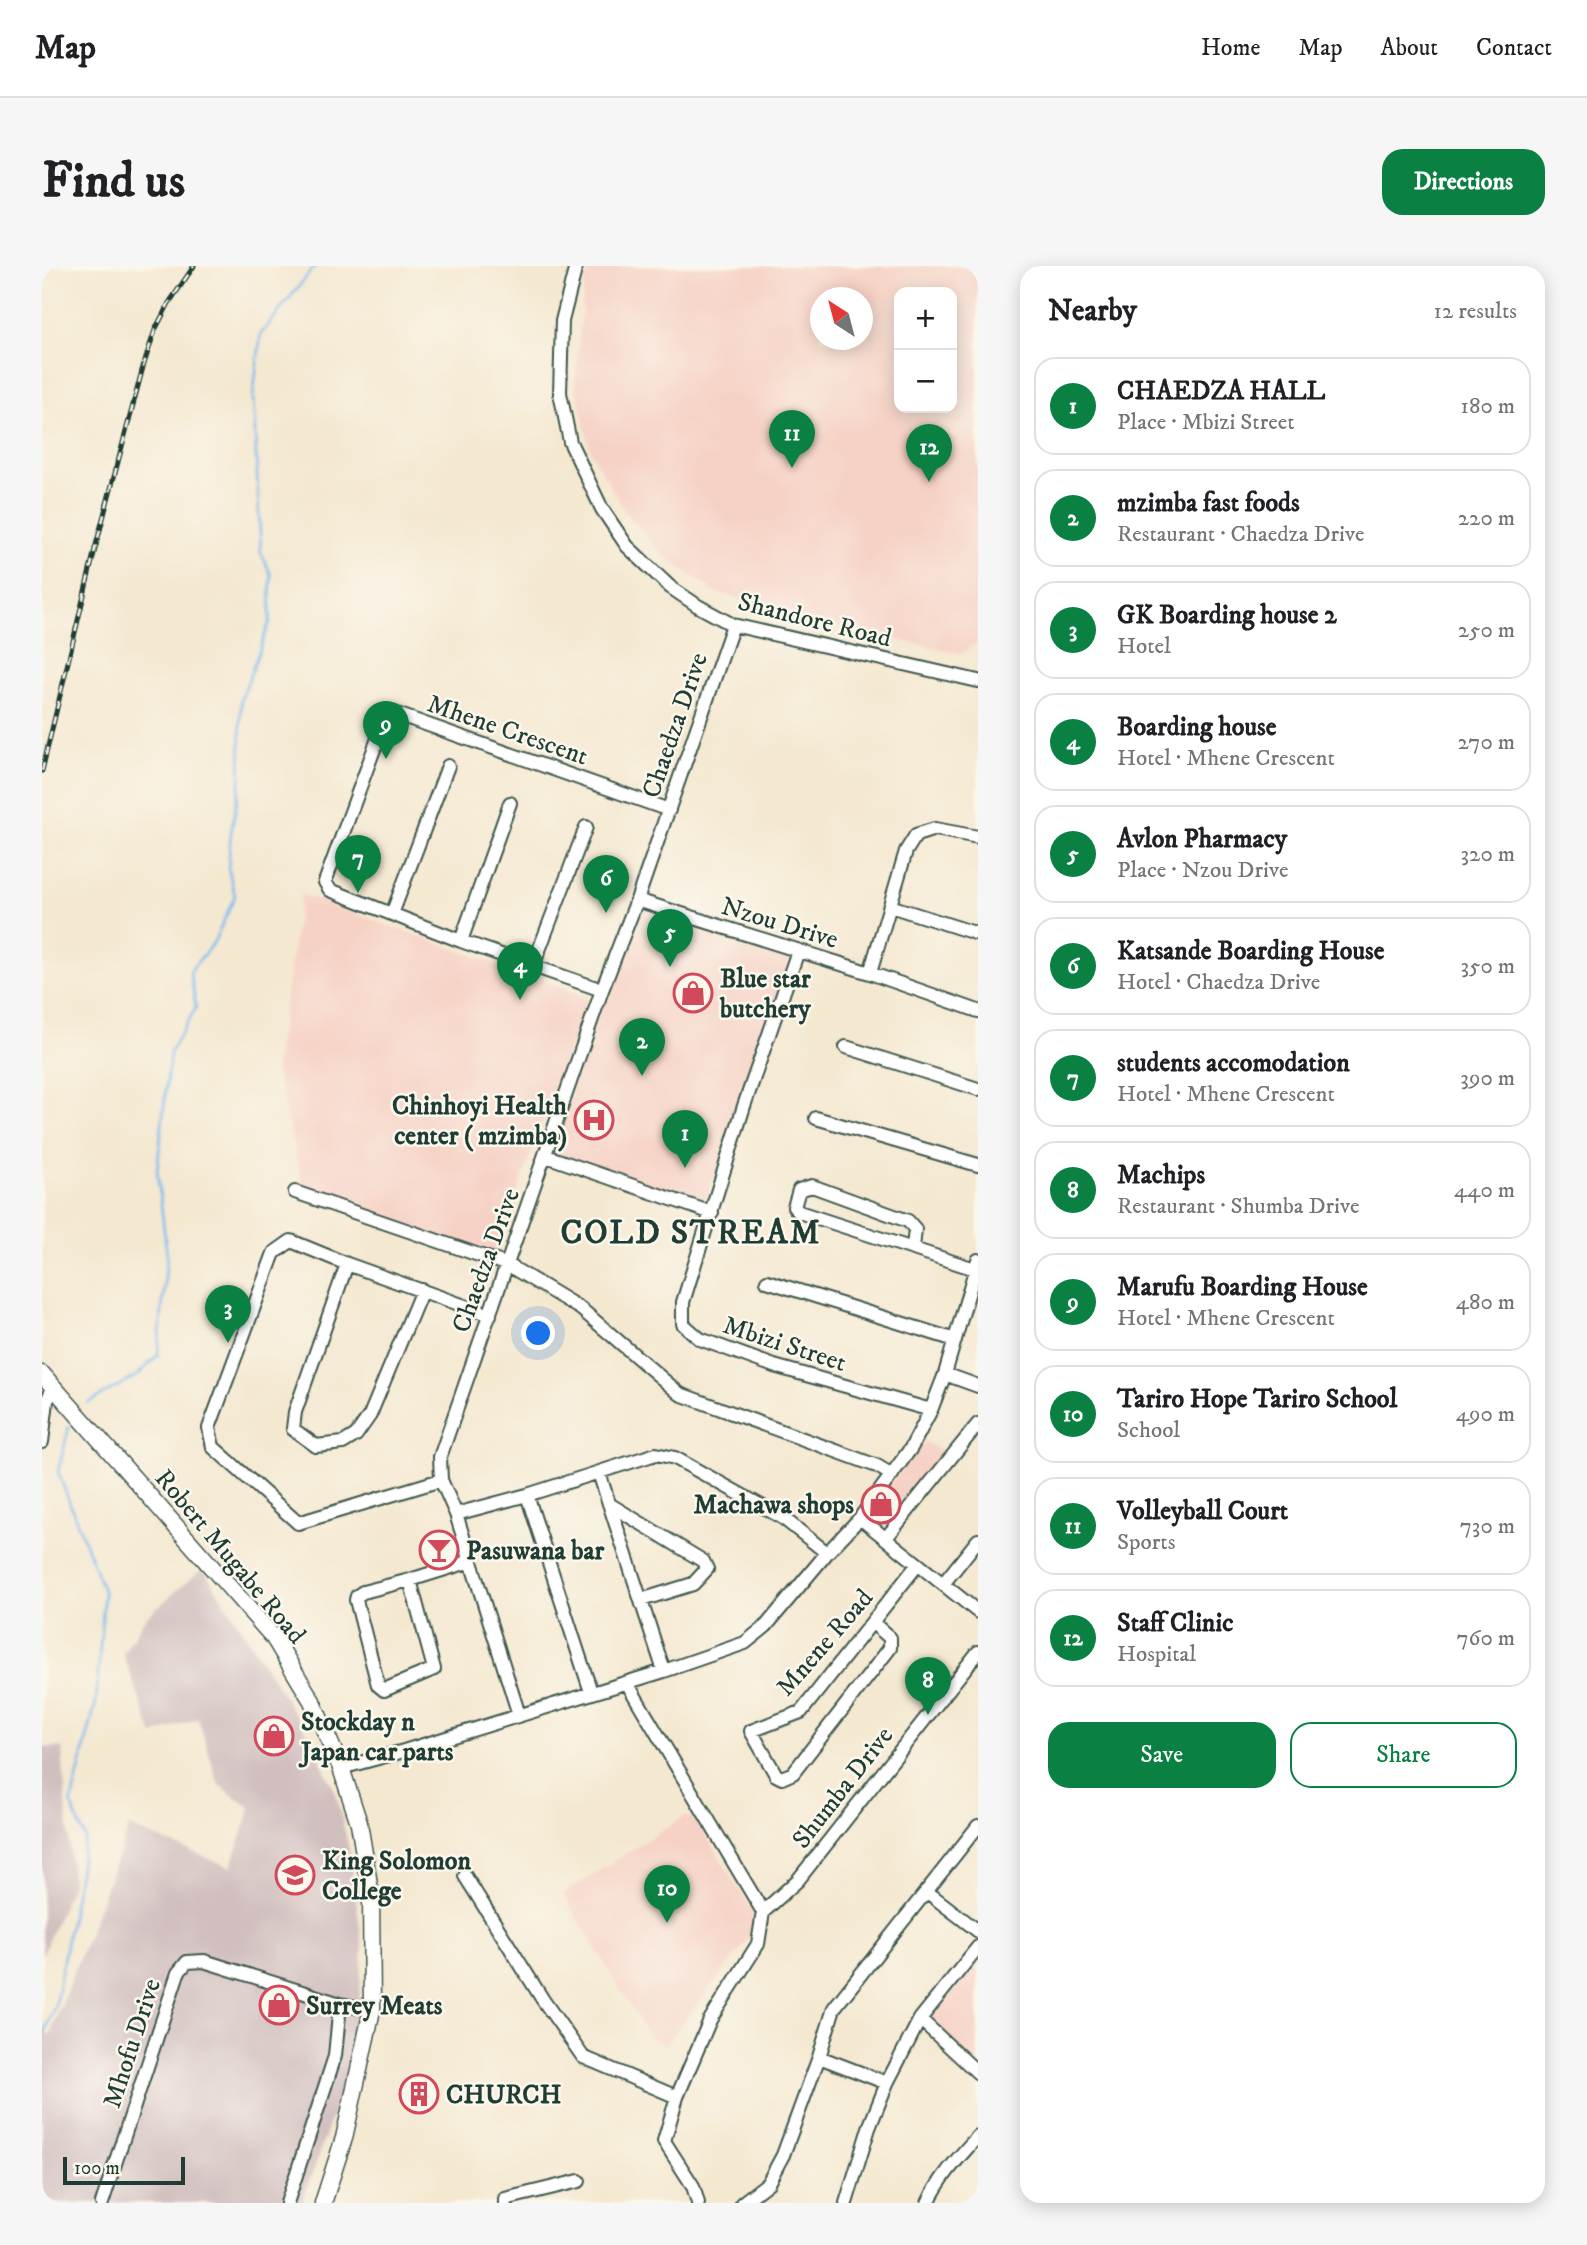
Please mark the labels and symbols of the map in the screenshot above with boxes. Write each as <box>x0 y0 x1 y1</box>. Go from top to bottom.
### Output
north arrow <box>810 287 873 350</box>
pin: 11 <box>769 410 815 468</box>
pin: 12 <box>906 424 952 482</box>
street label: Shandore Road <box>734 585 895 655</box>
street label: Chaedza Drive <box>635 648 716 802</box>
street label: Mhene Crescent <box>423 687 592 773</box>
pin: 9 <box>363 701 409 759</box>
pin: 7 <box>335 835 381 893</box>
pin: 6 <box>583 855 629 913</box>
street label: Nzou Drive <box>717 890 842 957</box>
pin: 5 <box>647 909 693 967</box>
pin: 4 <box>497 942 543 1000</box>
place label: Blue star butchery <box>719 963 811 1026</box>
shop icon: Blue star butchery <box>672 972 714 1014</box>
pin: 2 <box>619 1018 665 1076</box>
place label: Chinhoyi Health center ( mzimba) <box>392 1090 567 1153</box>
hospital icon: Chinhoyi Health center ( mzimba) <box>573 1099 615 1141</box>
pin: 1 <box>662 1110 708 1168</box>
street label: Chaedza Drive <box>445 1184 528 1337</box>
district label: COLD STREAM <box>560 1213 822 1254</box>
pin: 3 <box>205 1285 251 1343</box>
street label: Mbizi Street <box>719 1309 850 1380</box>
your location <box>521 1316 555 1350</box>
street label: Robert Mugabe Road <box>147 1463 313 1651</box>
shop icon: Machawa shops <box>860 1483 902 1525</box>
place label: Machawa shops <box>694 1489 854 1522</box>
bar icon: Pasuwana bar <box>418 1529 460 1571</box>
place label: Pasuwana bar <box>466 1535 604 1568</box>
street label: Mnene Road <box>769 1582 881 1704</box>
pin: 8 <box>905 1657 951 1715</box>
place label: Stockday n Japan car parts <box>298 1706 454 1769</box>
shop icon: Stockday n Japan car parts <box>253 1715 295 1757</box>
street label: Shumba Drive <box>785 1720 901 1856</box>
place label: King Solomon College <box>322 1845 471 1908</box>
school or university icon: King Solomon College <box>274 1854 316 1896</box>
pin: 10 <box>644 1865 690 1923</box>
street label: Mhofu Drive <box>96 1975 169 2112</box>
shop icon: Surrey Meats <box>258 1984 300 2026</box>
place label: Surrey Meats <box>306 1990 443 2023</box>
building icon: CHURCH <box>398 2073 440 2115</box>
place label: CHURCH <box>446 2079 562 2112</box>
scale bar <box>63 2154 186 2186</box>

